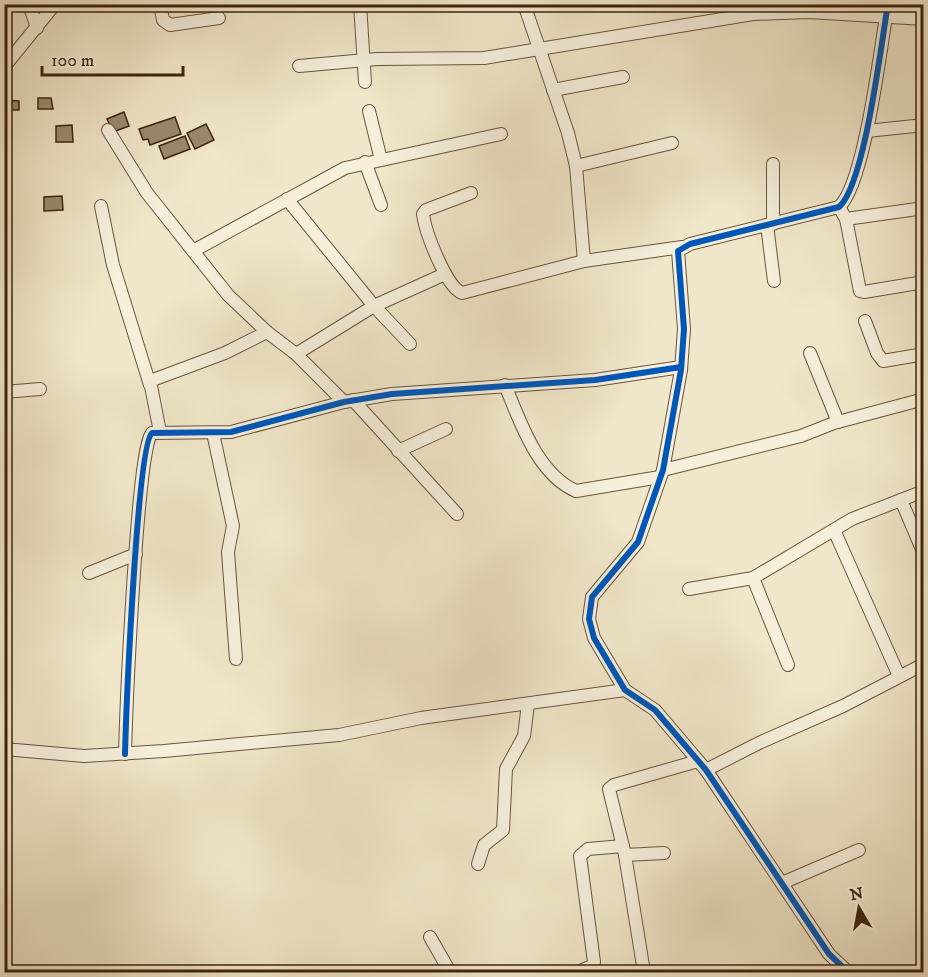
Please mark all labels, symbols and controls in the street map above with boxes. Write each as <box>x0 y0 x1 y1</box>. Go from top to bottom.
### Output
scale bar <box>42 39 183 77</box>
text: 100 m <box>51 50 94 72</box>
north arrow <box>829 878 889 938</box>
text: N <box>848 883 865 905</box>

